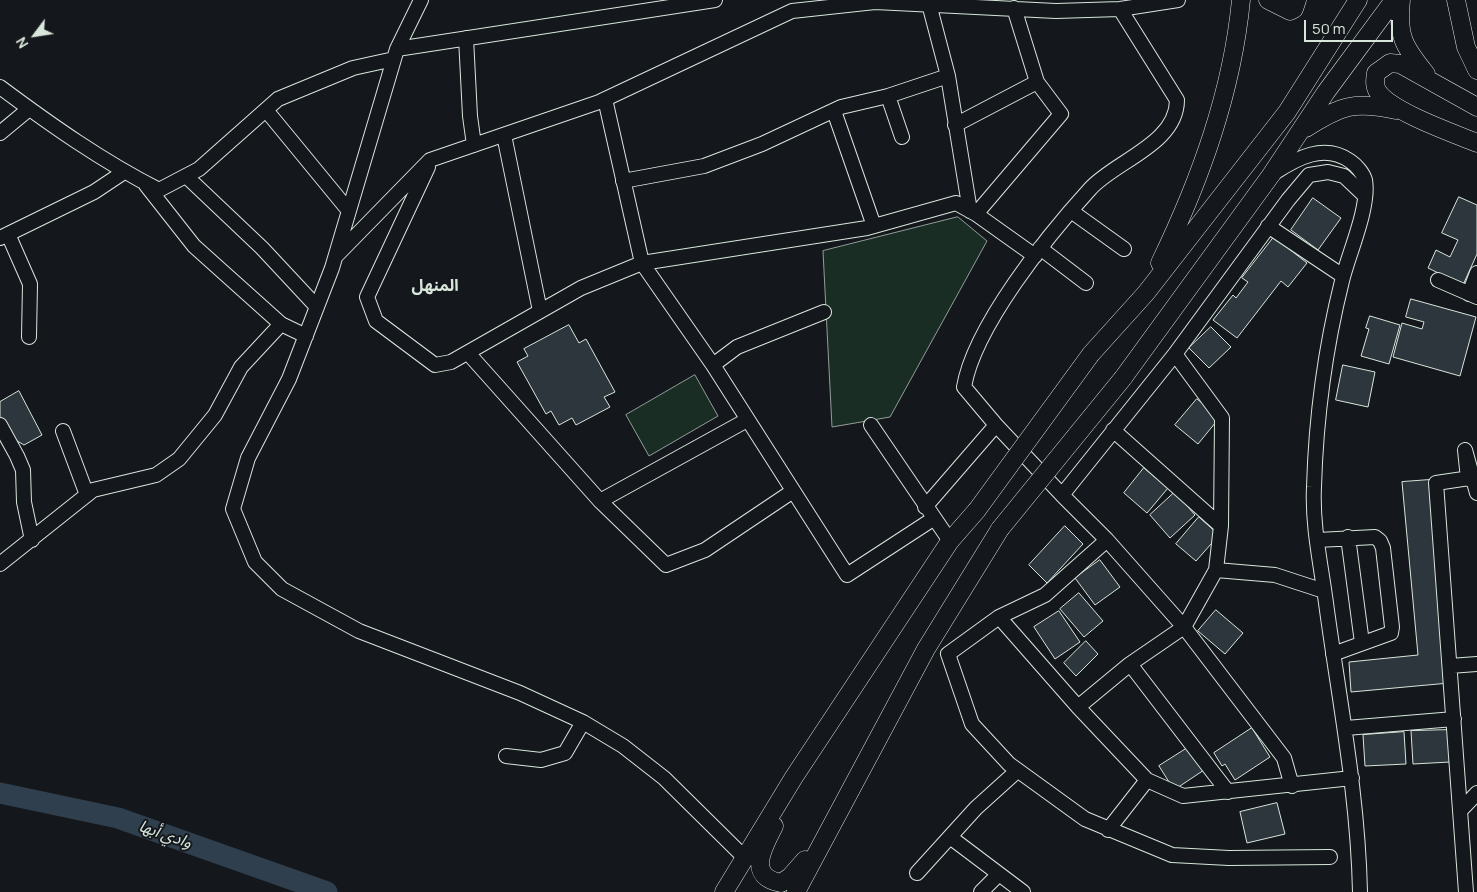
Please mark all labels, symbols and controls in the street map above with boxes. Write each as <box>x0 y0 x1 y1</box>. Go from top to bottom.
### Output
north arrow <box>10 10 60 60</box>
scale bar <box>1307 10 1396 42</box>
text: 50 m <box>1312 18 1346 39</box>
text: N <box>11 34 32 52</box>
district label: المنهل <box>411 277 459 297</box>
water label: وادي أبها <box>136 817 194 853</box>

